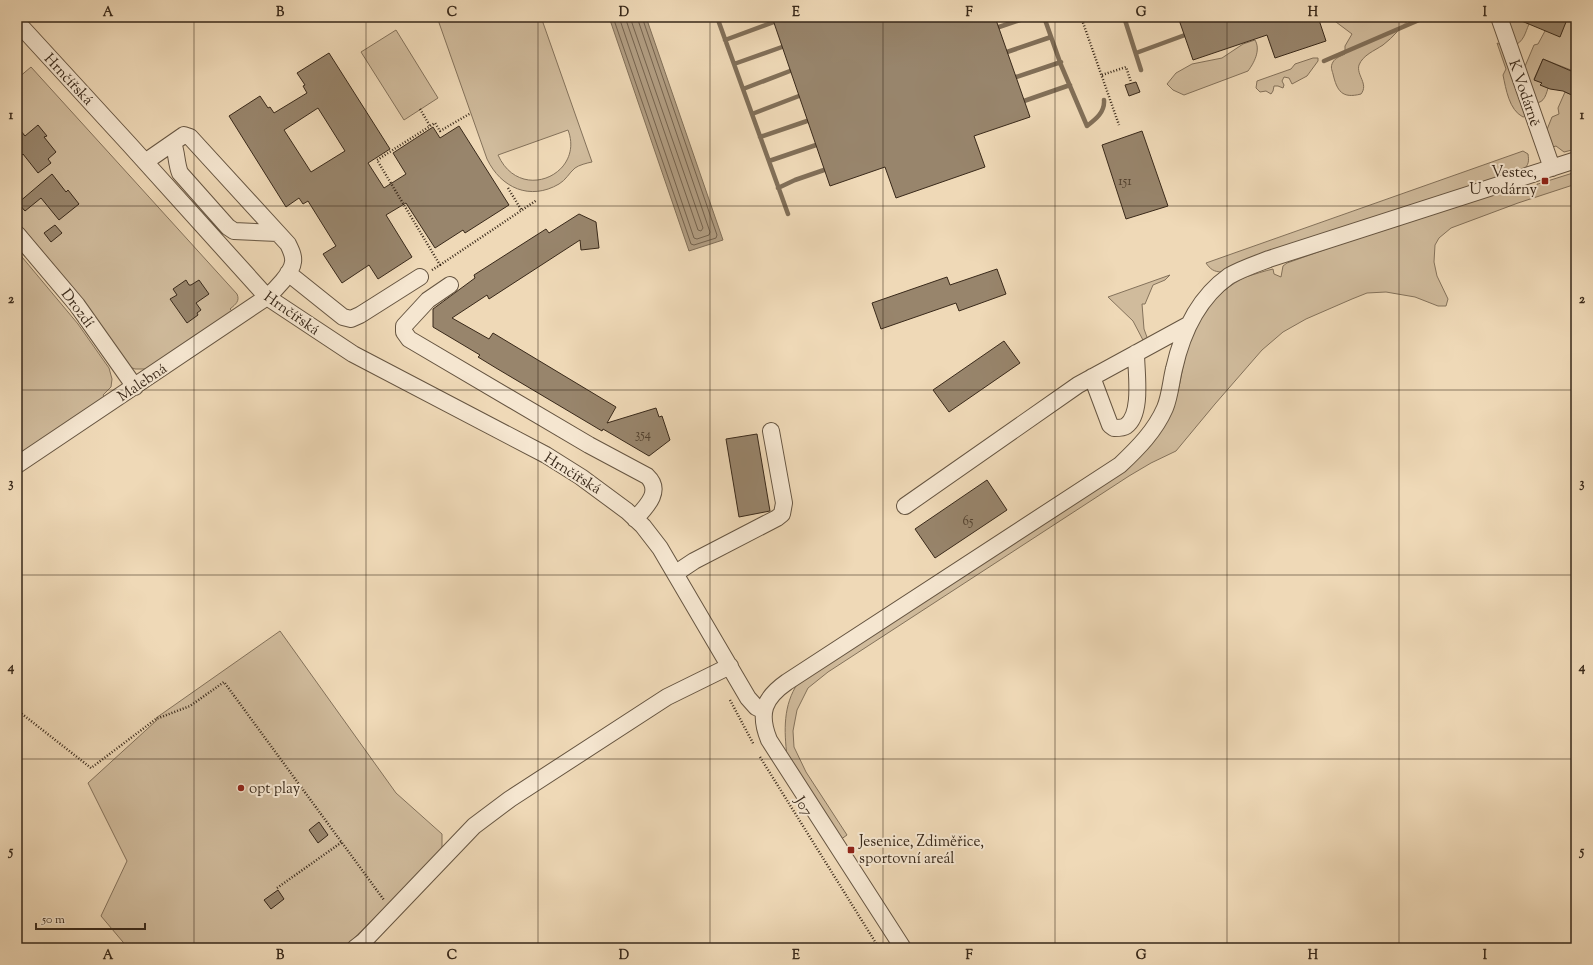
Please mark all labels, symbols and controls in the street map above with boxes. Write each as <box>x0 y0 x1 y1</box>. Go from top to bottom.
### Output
text: A <box>103 4 114 22</box>
text: B <box>276 4 285 22</box>
text: C <box>447 4 457 22</box>
text: D <box>619 4 629 22</box>
text: E <box>792 4 800 22</box>
text: F <box>965 4 973 22</box>
text: G <box>1136 4 1147 22</box>
text: H <box>1308 4 1319 22</box>
text: I <box>1483 4 1488 22</box>
street label: Hrnčířská <box>38 50 97 111</box>
street label: K Vodárně <box>1502 57 1545 130</box>
text: 1 <box>9 107 14 125</box>
text: 1 <box>1580 107 1585 125</box>
place label: Vestec, U vodárny <box>1469 163 1538 201</box>
house number: 151 <box>1118 173 1132 191</box>
marker: Vestec, U vodárny <box>1540 176 1550 186</box>
street label: Drozdí <box>55 285 98 333</box>
street label: Hrnčířská <box>259 287 323 341</box>
text: 2 <box>8 291 15 309</box>
text: 2 <box>1579 291 1586 309</box>
street label: Malebná <box>114 359 172 407</box>
house number: 354 <box>635 426 652 444</box>
street label: Hrnčířská <box>540 448 605 500</box>
text: 3 <box>8 475 14 493</box>
text: 3 <box>1579 475 1585 493</box>
house number: 65 <box>963 513 974 531</box>
text: 4 <box>7 659 15 677</box>
text: 4 <box>1578 659 1586 677</box>
place label: opt play <box>249 779 301 800</box>
marker: opt play <box>236 783 246 793</box>
street label: J07 <box>788 792 817 821</box>
place label: Jesenice, Zdiměřice, sportovní areál <box>858 832 984 870</box>
text: 5 <box>8 843 14 861</box>
text: 5 <box>1579 843 1585 861</box>
marker: Jesenice, Zdiměřice, sportovní areál <box>846 845 856 855</box>
scale bar <box>36 905 145 931</box>
text: 50 m <box>41 911 65 929</box>
text: A <box>103 947 114 965</box>
text: B <box>276 947 285 965</box>
text: C <box>447 947 457 965</box>
text: D <box>619 947 629 965</box>
text: E <box>792 947 800 965</box>
text: F <box>965 947 973 965</box>
text: G <box>1136 947 1147 965</box>
text: H <box>1308 947 1319 965</box>
text: I <box>1483 947 1488 965</box>

